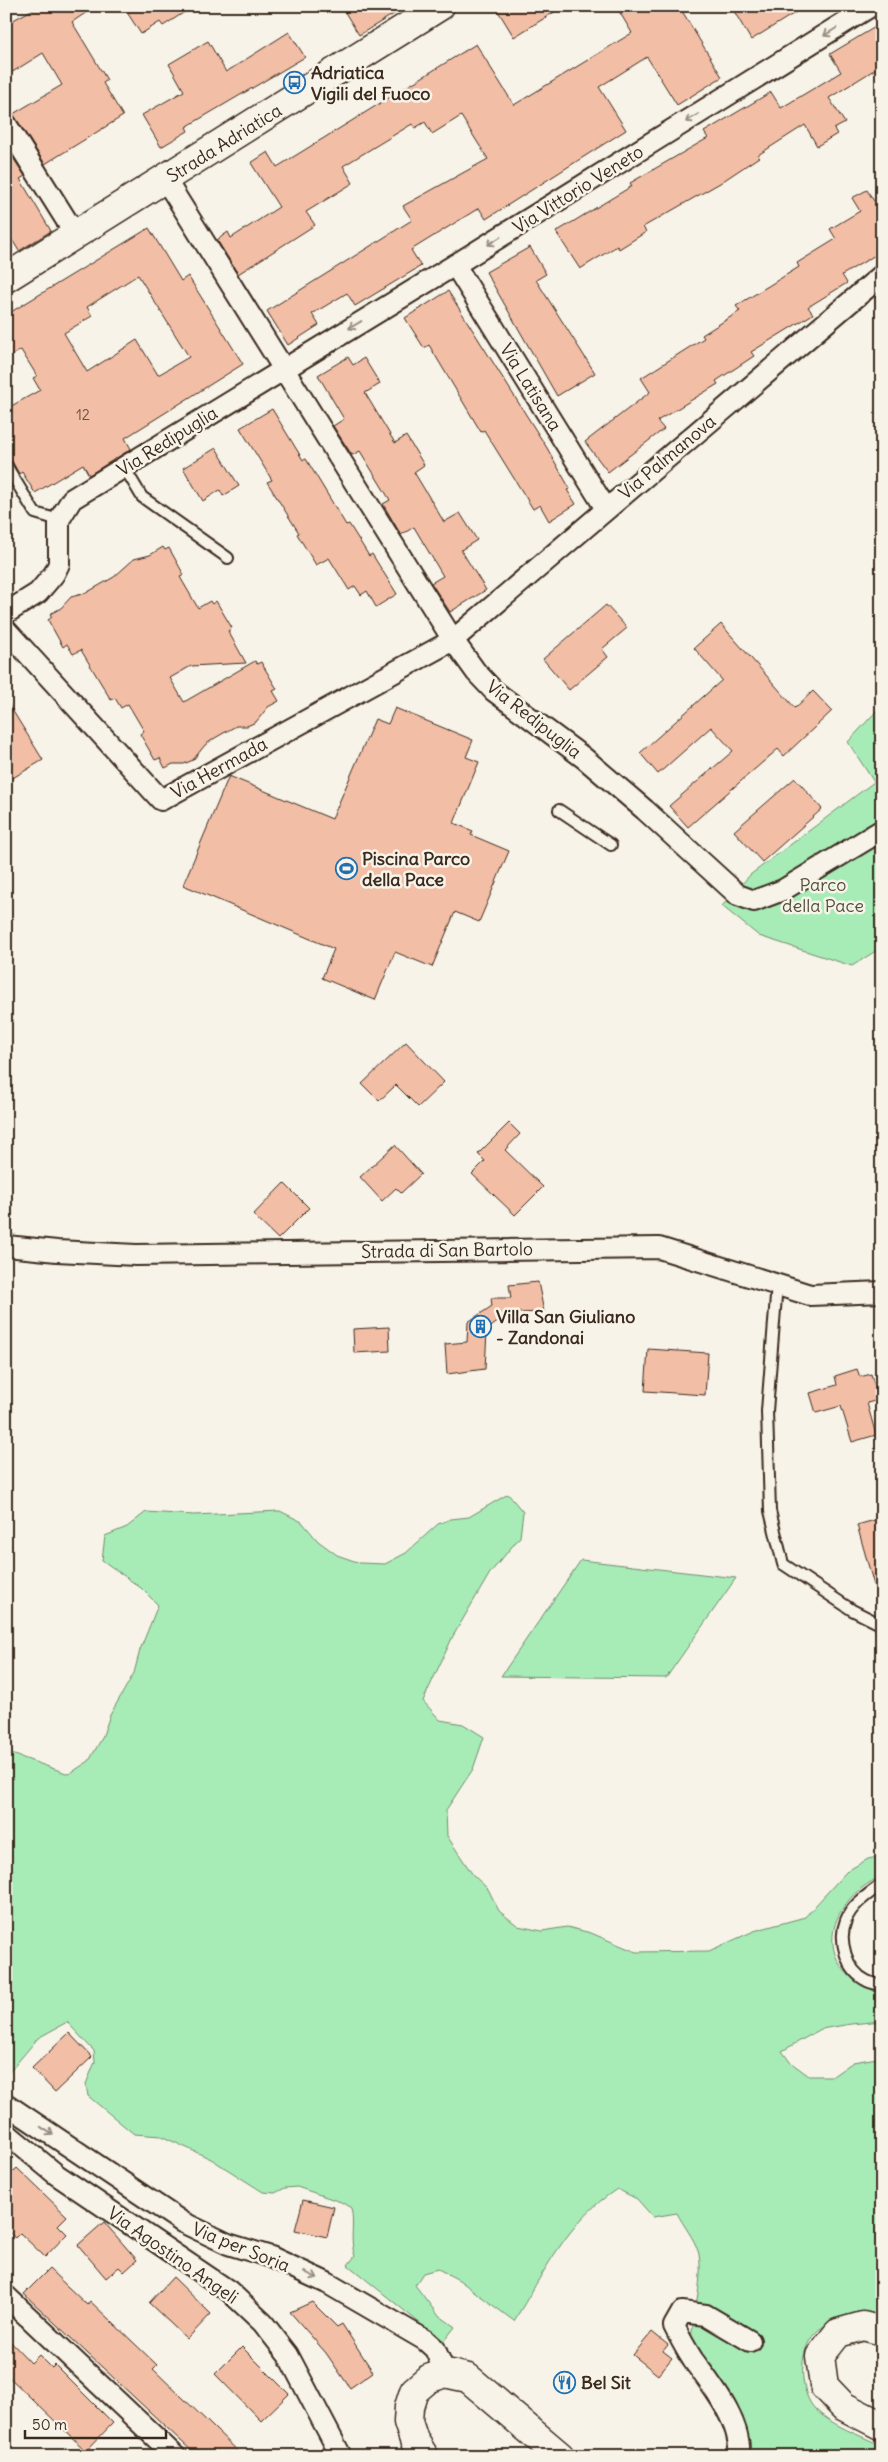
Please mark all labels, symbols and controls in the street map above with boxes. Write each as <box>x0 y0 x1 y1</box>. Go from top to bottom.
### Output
one-way arrow <box>823 27 837 37</box>
place label: Adriatica Vigili del Fuoco <box>311 61 430 105</box>
bus stop icon: Adriatica Vigili del Fuoco <box>283 70 307 94</box>
street label: Strada Adriatica <box>162 98 286 188</box>
one-way arrow <box>685 113 699 123</box>
street label: Via Vittorio Veneto <box>508 140 648 238</box>
one-way arrow <box>488 236 502 246</box>
one-way arrow <box>349 321 363 331</box>
street label: Via Latisana <box>495 339 567 435</box>
street label: Via Redipuglia <box>112 401 222 481</box>
house number: 12 <box>76 405 90 424</box>
street label: Via Palmanova <box>614 410 720 504</box>
street label: Via Redipuglia <box>482 675 586 763</box>
street label: Via Hermada <box>167 732 271 804</box>
place label: Piscina Parco della Pace <box>362 847 470 891</box>
sports icon: Piscina Parco della Pace <box>334 856 358 880</box>
park label: Parco della Pace <box>782 873 864 917</box>
street label: Strada di San Bartolo <box>361 1237 533 1263</box>
place label: Villa San Giuliano - Zandonai <box>496 1305 635 1349</box>
building icon: Villa San Giuliano - Zandonai <box>468 1314 492 1338</box>
one-way arrow <box>40 2126 54 2136</box>
street label: Via Agostino Angeli <box>103 2201 243 2309</box>
street label: Via per Soria <box>189 2217 293 2277</box>
one-way arrow <box>303 2271 318 2281</box>
restaurant icon: Bel Sit <box>553 2370 577 2394</box>
place label: Bel Sit <box>581 2371 632 2394</box>
scale bar <box>25 2407 166 2439</box>
text: 50 m <box>32 2415 67 2434</box>

